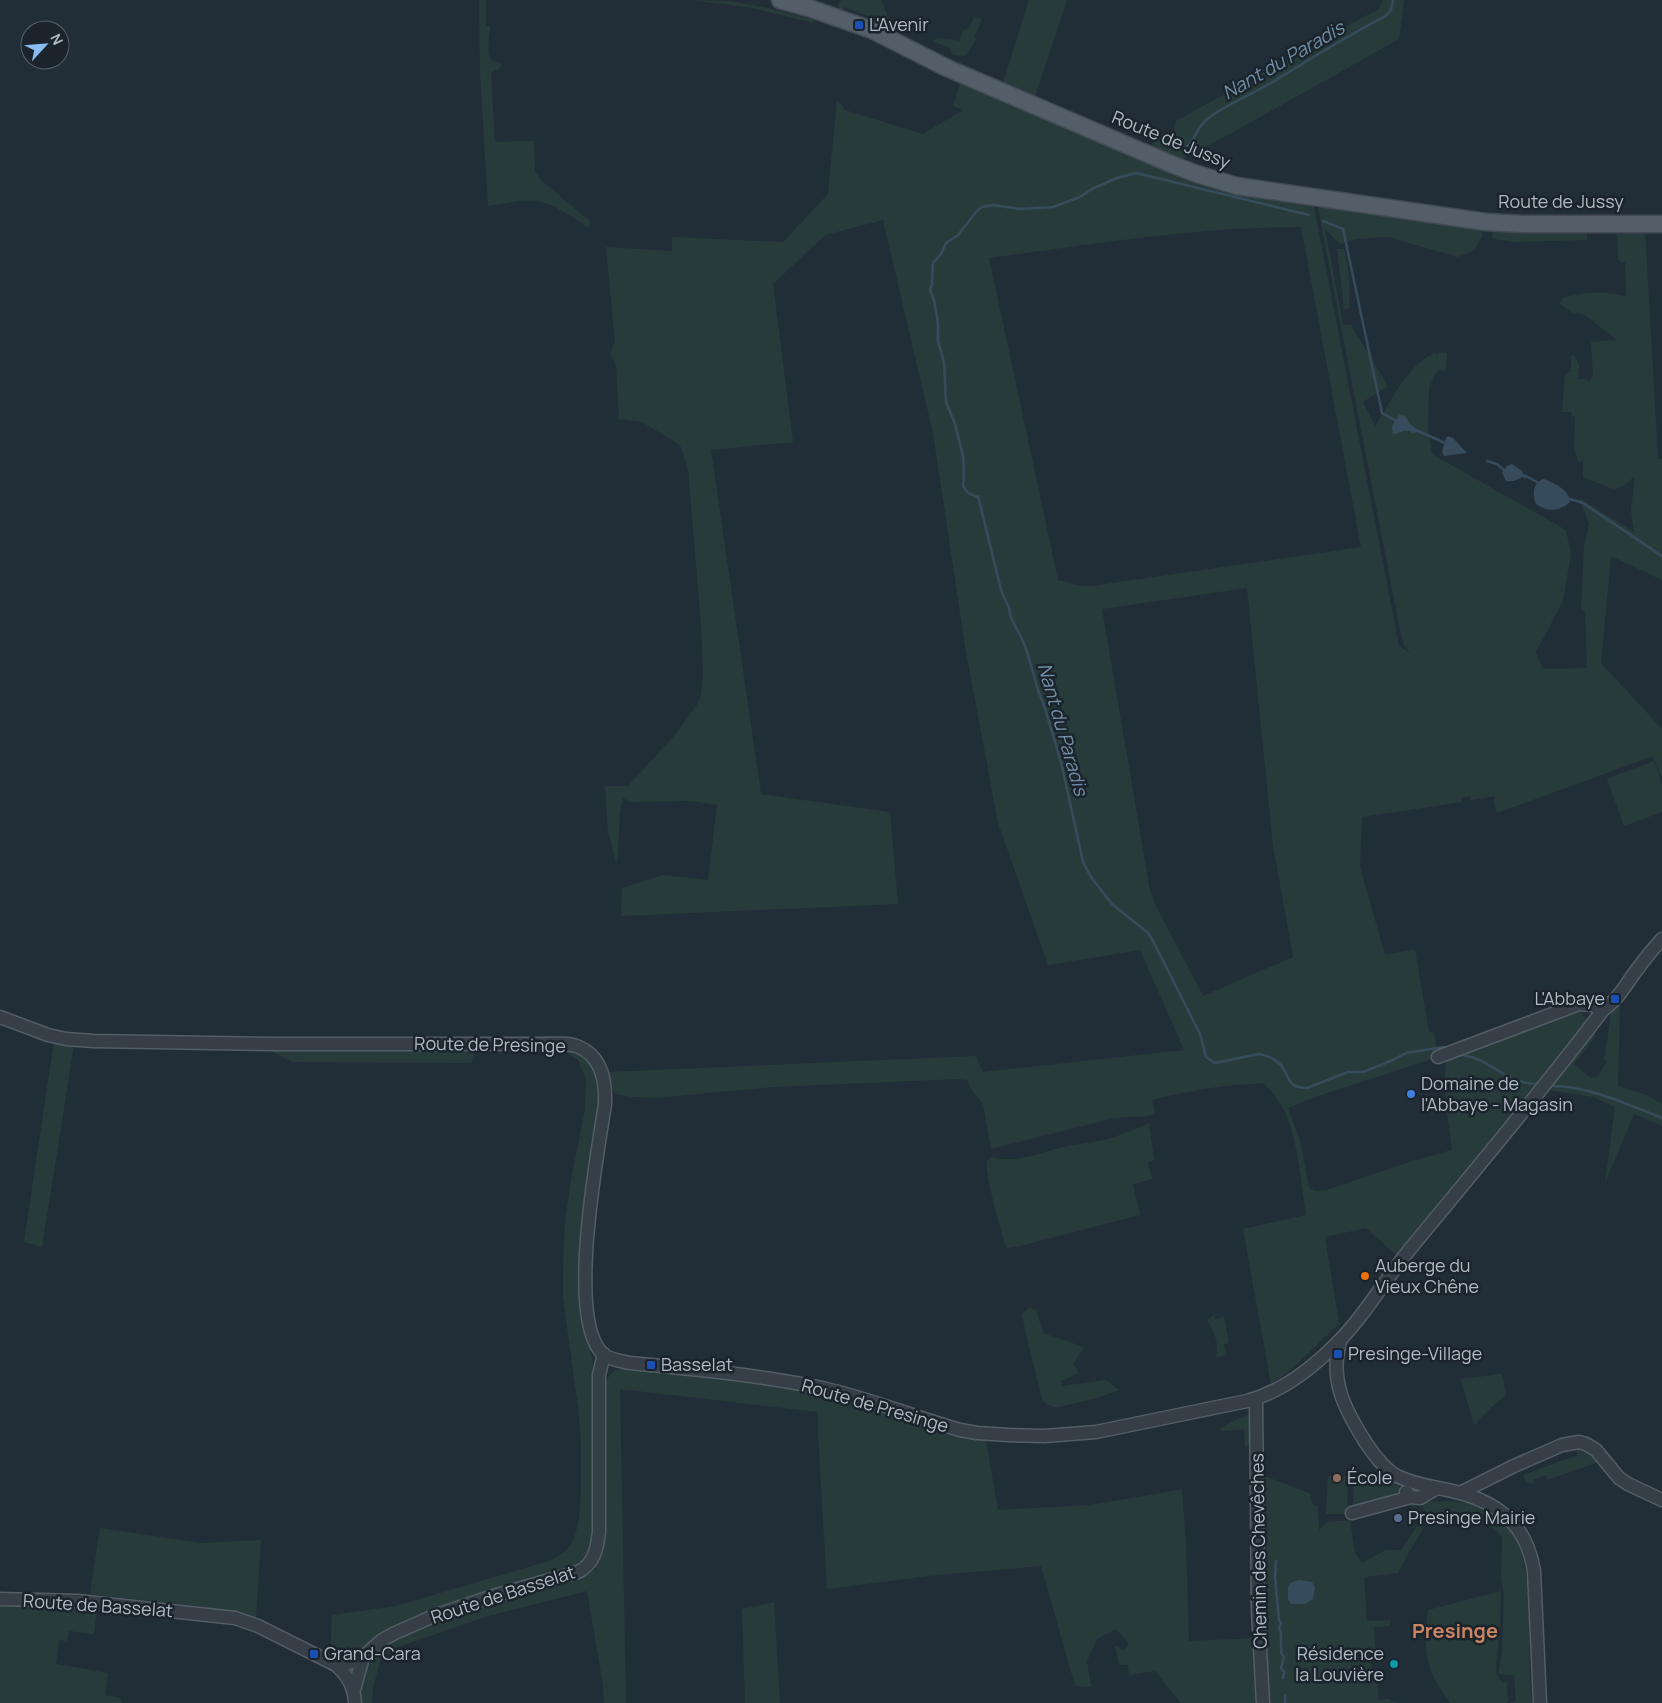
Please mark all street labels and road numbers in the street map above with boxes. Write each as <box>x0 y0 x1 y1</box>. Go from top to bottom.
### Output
street label: Route de Jussy <box>1109 104 1235 174</box>
street label: Route de Jussy <box>1498 189 1624 213</box>
street label: Route de Presinge <box>414 1031 566 1057</box>
street label: Route de Presinge <box>799 1373 951 1437</box>
street label: Chemin des Chevêches <box>1244 1453 1272 1649</box>
street label: Route de Basselat <box>428 1559 578 1629</box>
street label: Route de Basselat <box>22 1588 174 1622</box>

